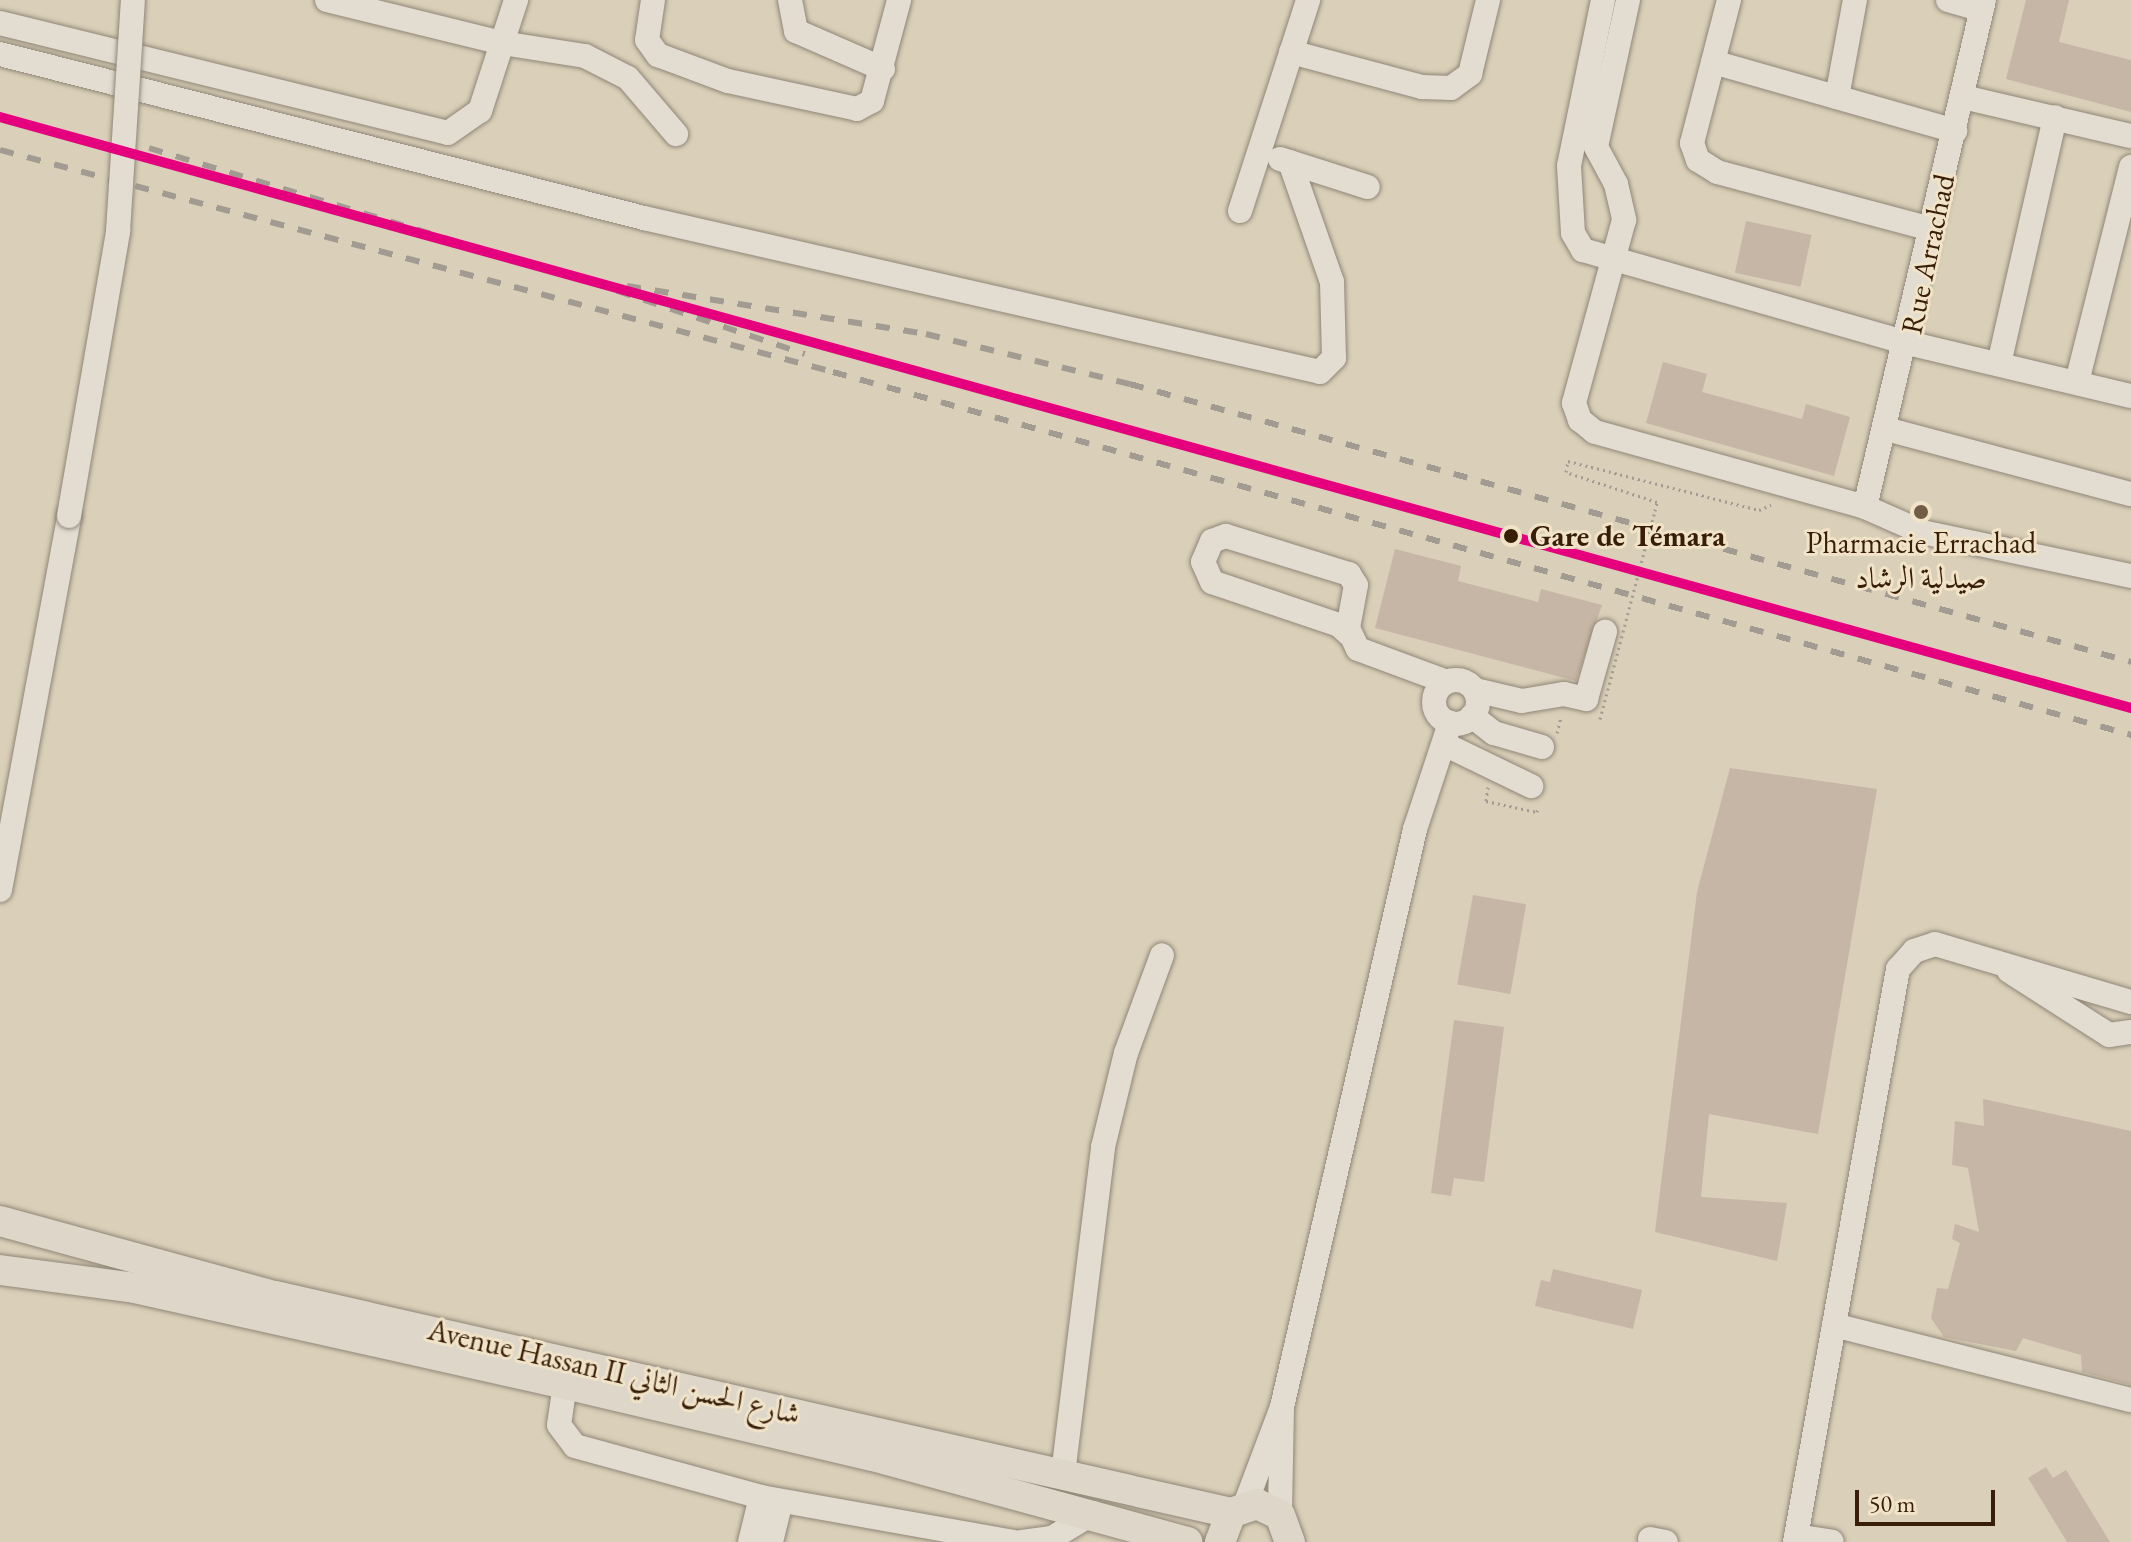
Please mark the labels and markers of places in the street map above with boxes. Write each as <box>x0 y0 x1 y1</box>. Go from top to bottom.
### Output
marker: Pharmacie Errachad صيدلية الرشاد <box>1912 503 1930 521</box>
place label: Gare de Témara <box>1530 518 1725 554</box>
marker: Gare de Témara <box>1499 524 1523 548</box>
place label: Pharmacie Errachad صيدلية الرشاد <box>1806 525 2036 596</box>

